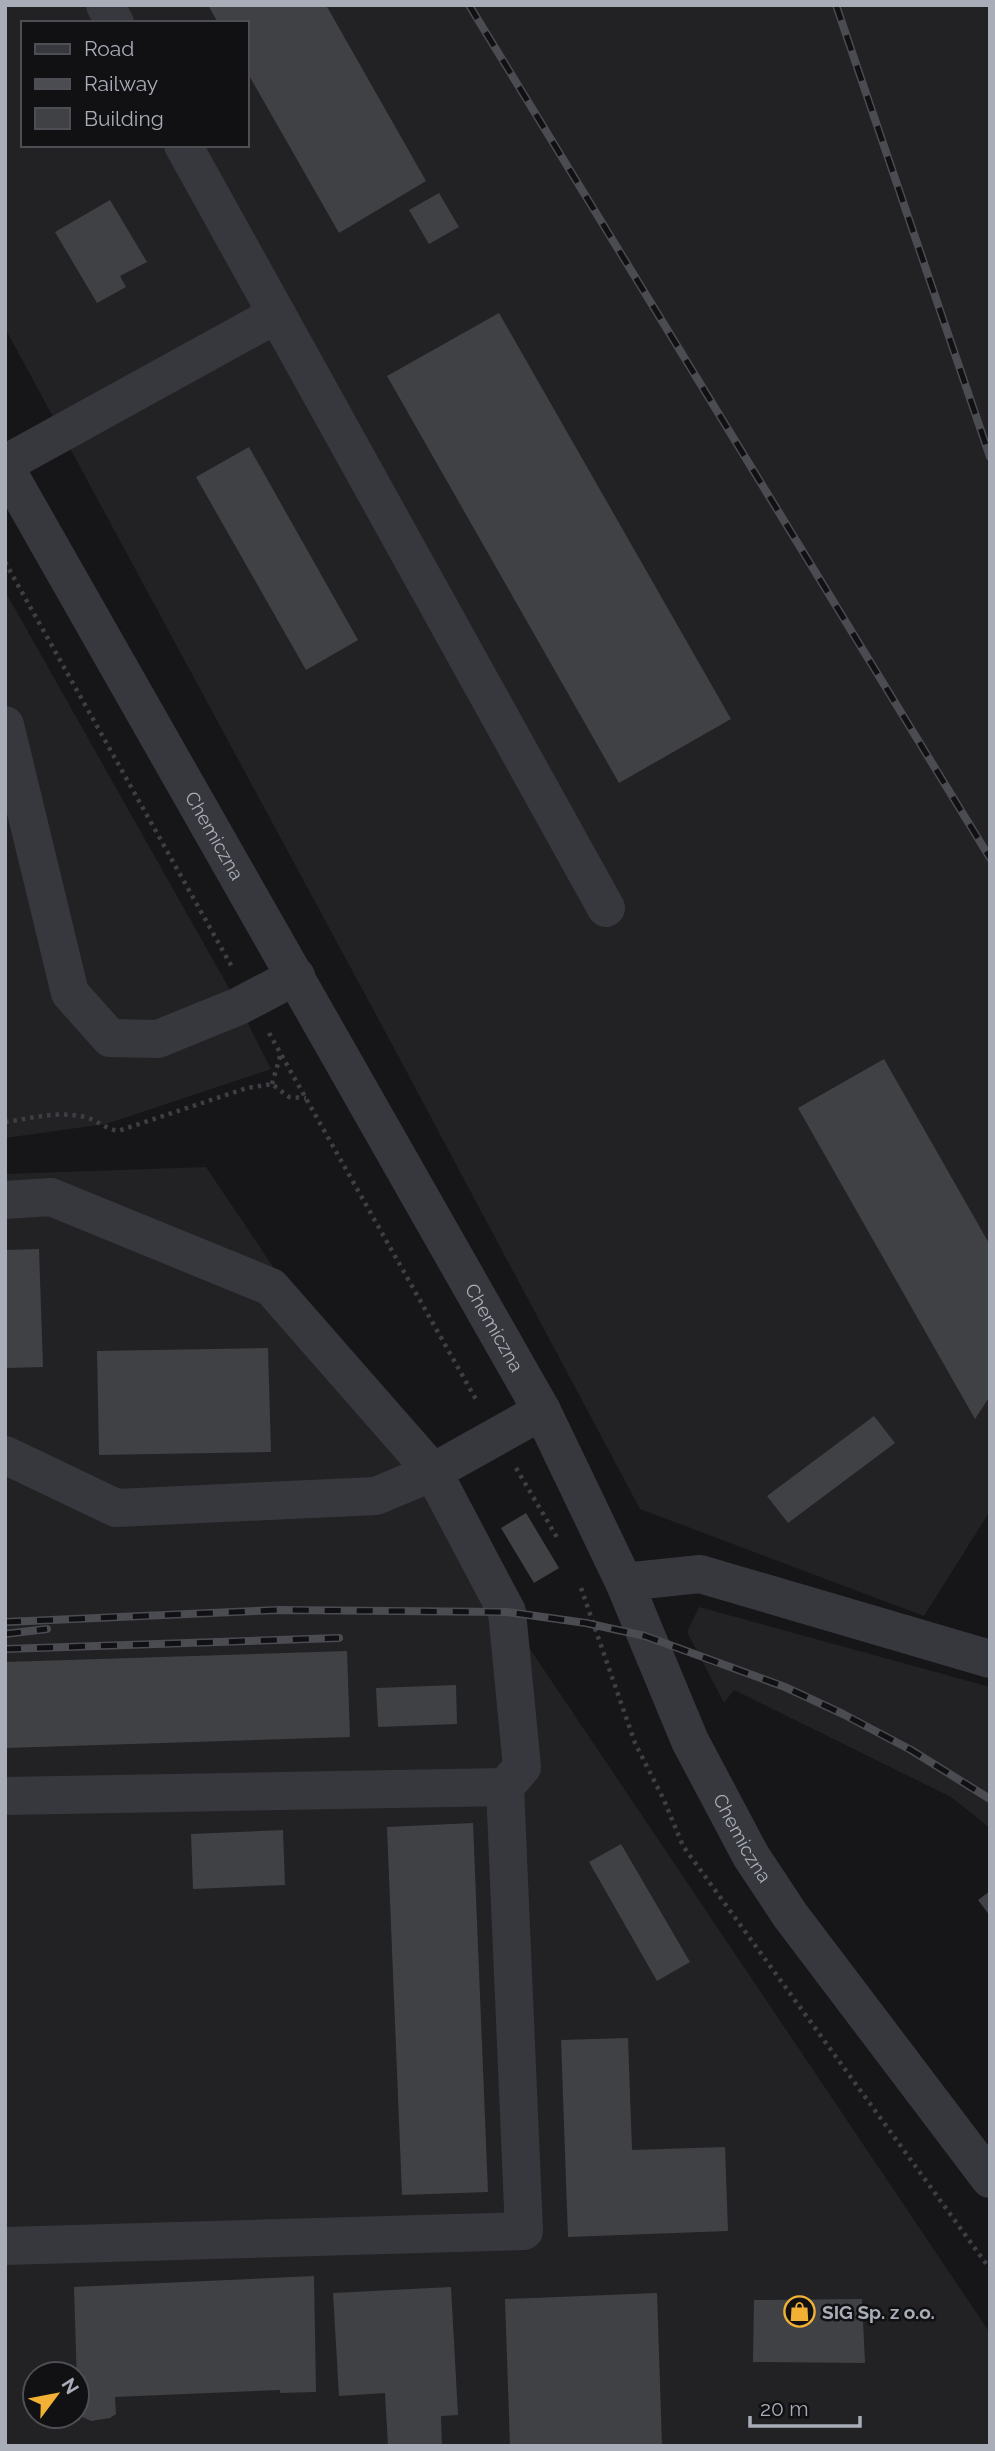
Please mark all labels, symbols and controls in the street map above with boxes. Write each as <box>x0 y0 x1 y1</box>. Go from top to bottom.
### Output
legend <box>21 21 248 147</box>
text: Road <box>84 36 134 61</box>
text: Railway <box>84 71 158 96</box>
text: Building <box>84 106 164 131</box>
street label: Chemiczna <box>181 787 248 884</box>
street label: Chemiczna <box>461 1279 528 1376</box>
street label: Chemiczna <box>709 1790 776 1886</box>
shop icon: SIG Sp. z o.o. <box>782 2295 816 2329</box>
place label: SIG Sp. z o.o. <box>822 2301 935 2323</box>
north arrow <box>21 2360 91 2430</box>
text: N <box>57 2374 84 2398</box>
scale bar <box>750 2384 860 2428</box>
text: 20 m <box>760 2396 808 2421</box>

